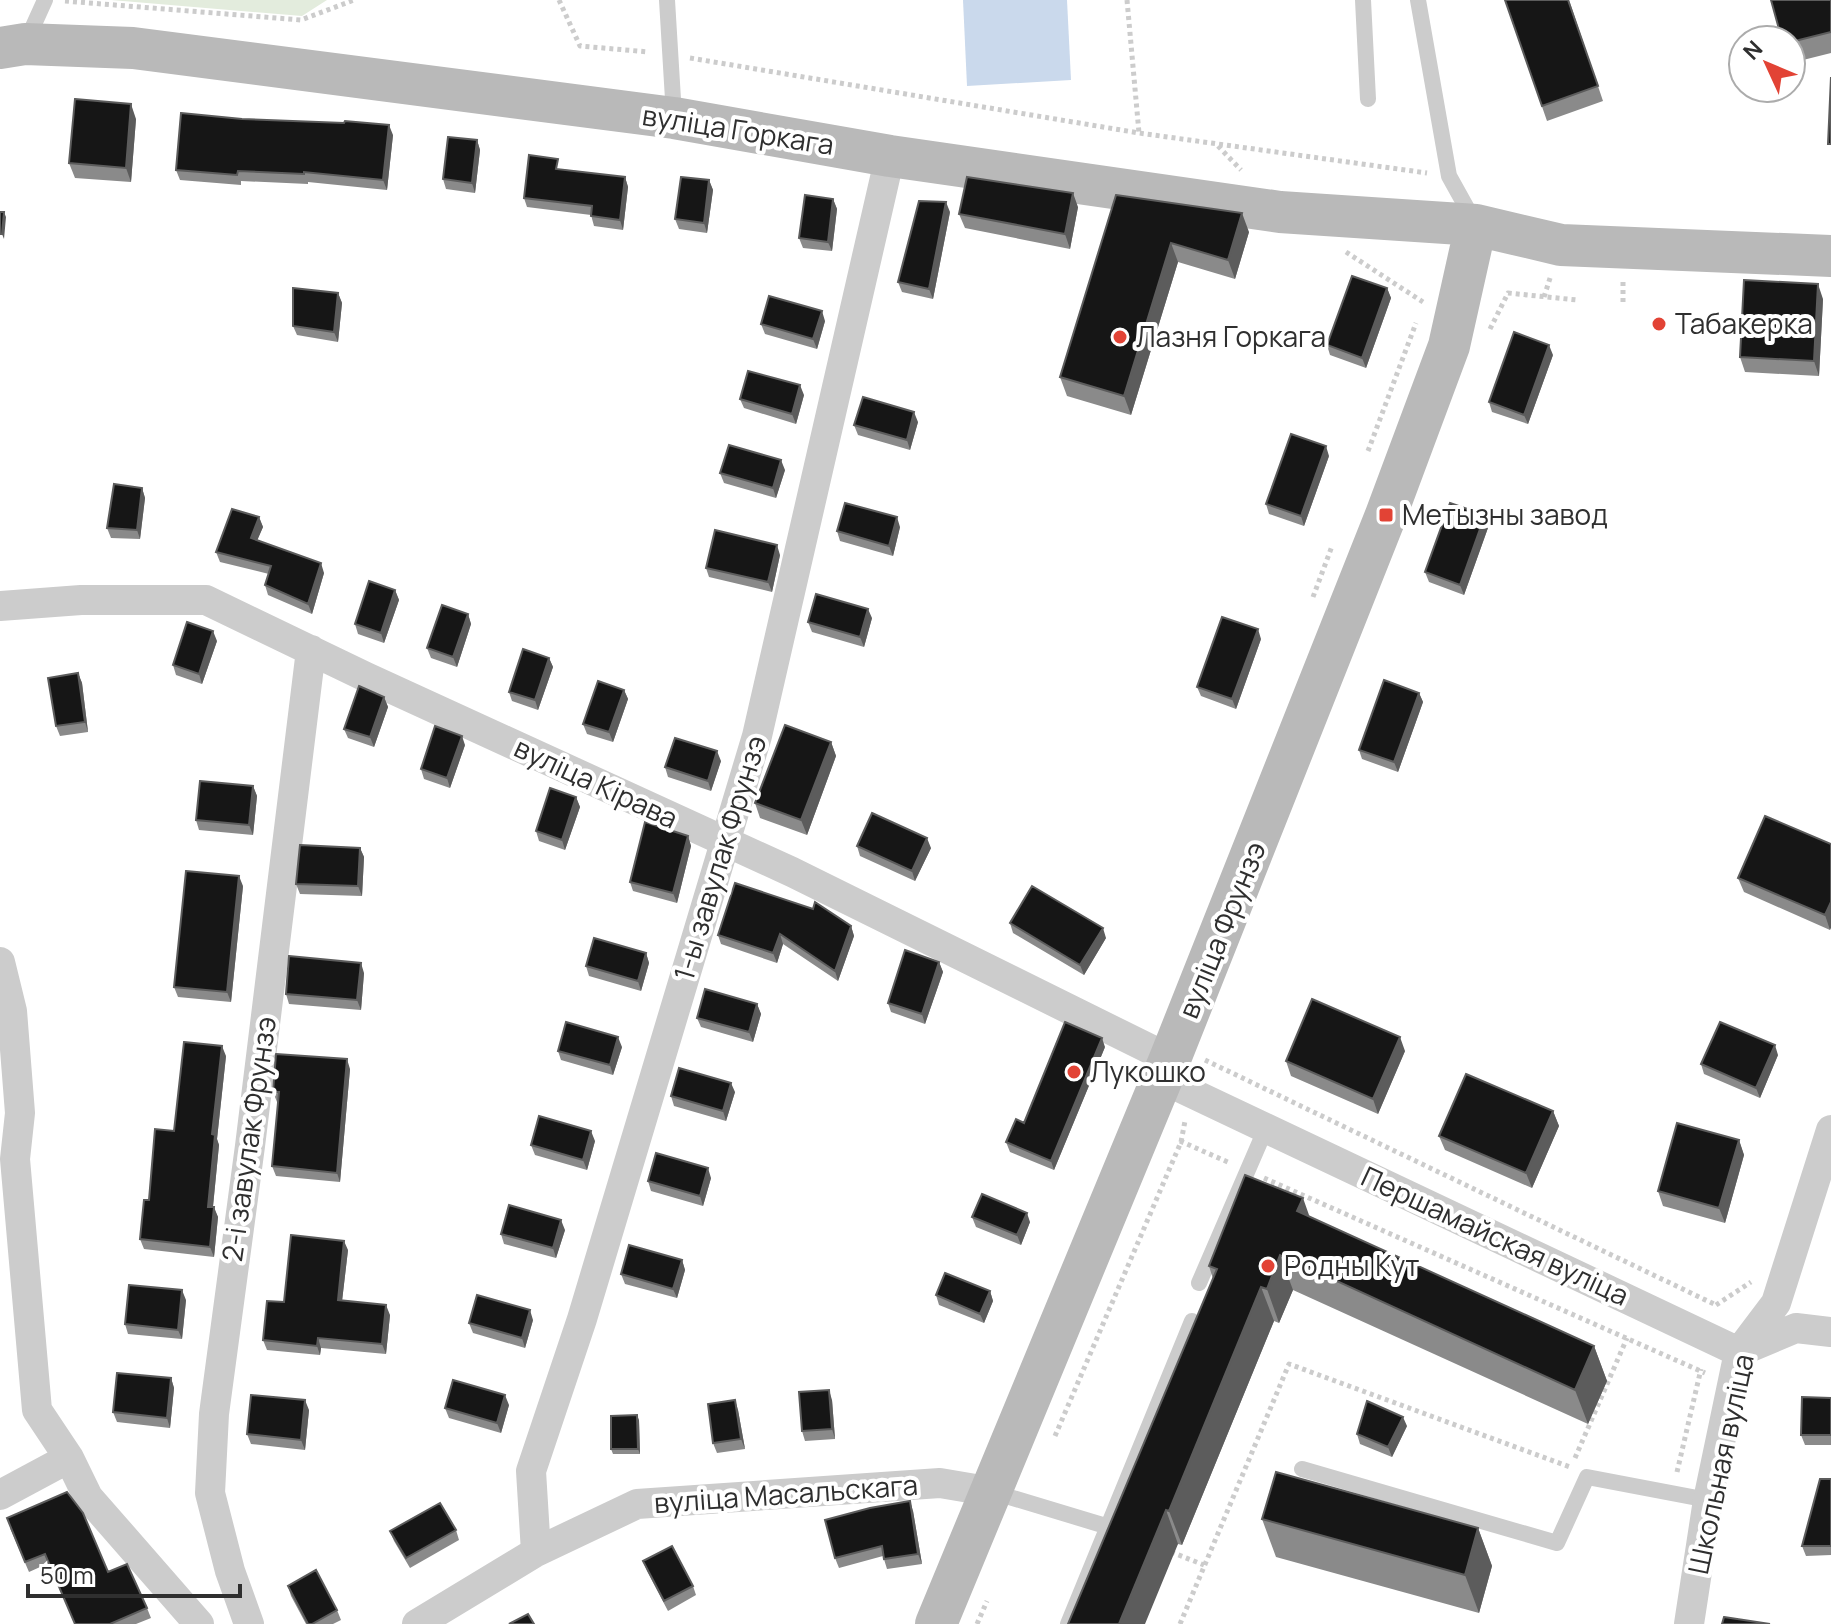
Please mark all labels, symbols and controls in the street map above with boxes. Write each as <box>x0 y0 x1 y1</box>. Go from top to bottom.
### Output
north arrow <box>1727 24 1807 104</box>
text: N <box>1736 34 1769 66</box>
street label: вуліца Горкага <box>640 95 837 163</box>
place label: Табакерка <box>1675 304 1813 342</box>
marker: Табакерка <box>1650 315 1668 333</box>
place label: Лазня Горкага <box>1136 317 1326 355</box>
marker: Лазня Горкага <box>1111 328 1129 346</box>
place label: Метызны завод <box>1402 495 1608 533</box>
marker: Метызны завод <box>1377 506 1395 524</box>
street label: вуліца Кірава <box>509 728 684 837</box>
street label: 1-ы завулак Фрунзэ <box>664 731 774 985</box>
street label: вуліца Фрунзэ <box>1168 836 1274 1024</box>
street label: 2-і завулак Фрунзэ <box>212 1014 284 1264</box>
place label: Лукошко <box>1090 1052 1206 1090</box>
marker: Лукошко <box>1065 1063 1083 1081</box>
street label: Першамайская вуліца <box>1356 1156 1635 1314</box>
place label: Родны Кут <box>1284 1246 1419 1284</box>
marker: Родны Кут <box>1259 1257 1277 1275</box>
street label: Школьная вуліца <box>1678 1350 1762 1577</box>
street label: вуліца Масальскага <box>653 1465 919 1521</box>
scale bar <box>28 1548 240 1598</box>
text: 50 m <box>40 1558 94 1591</box>

